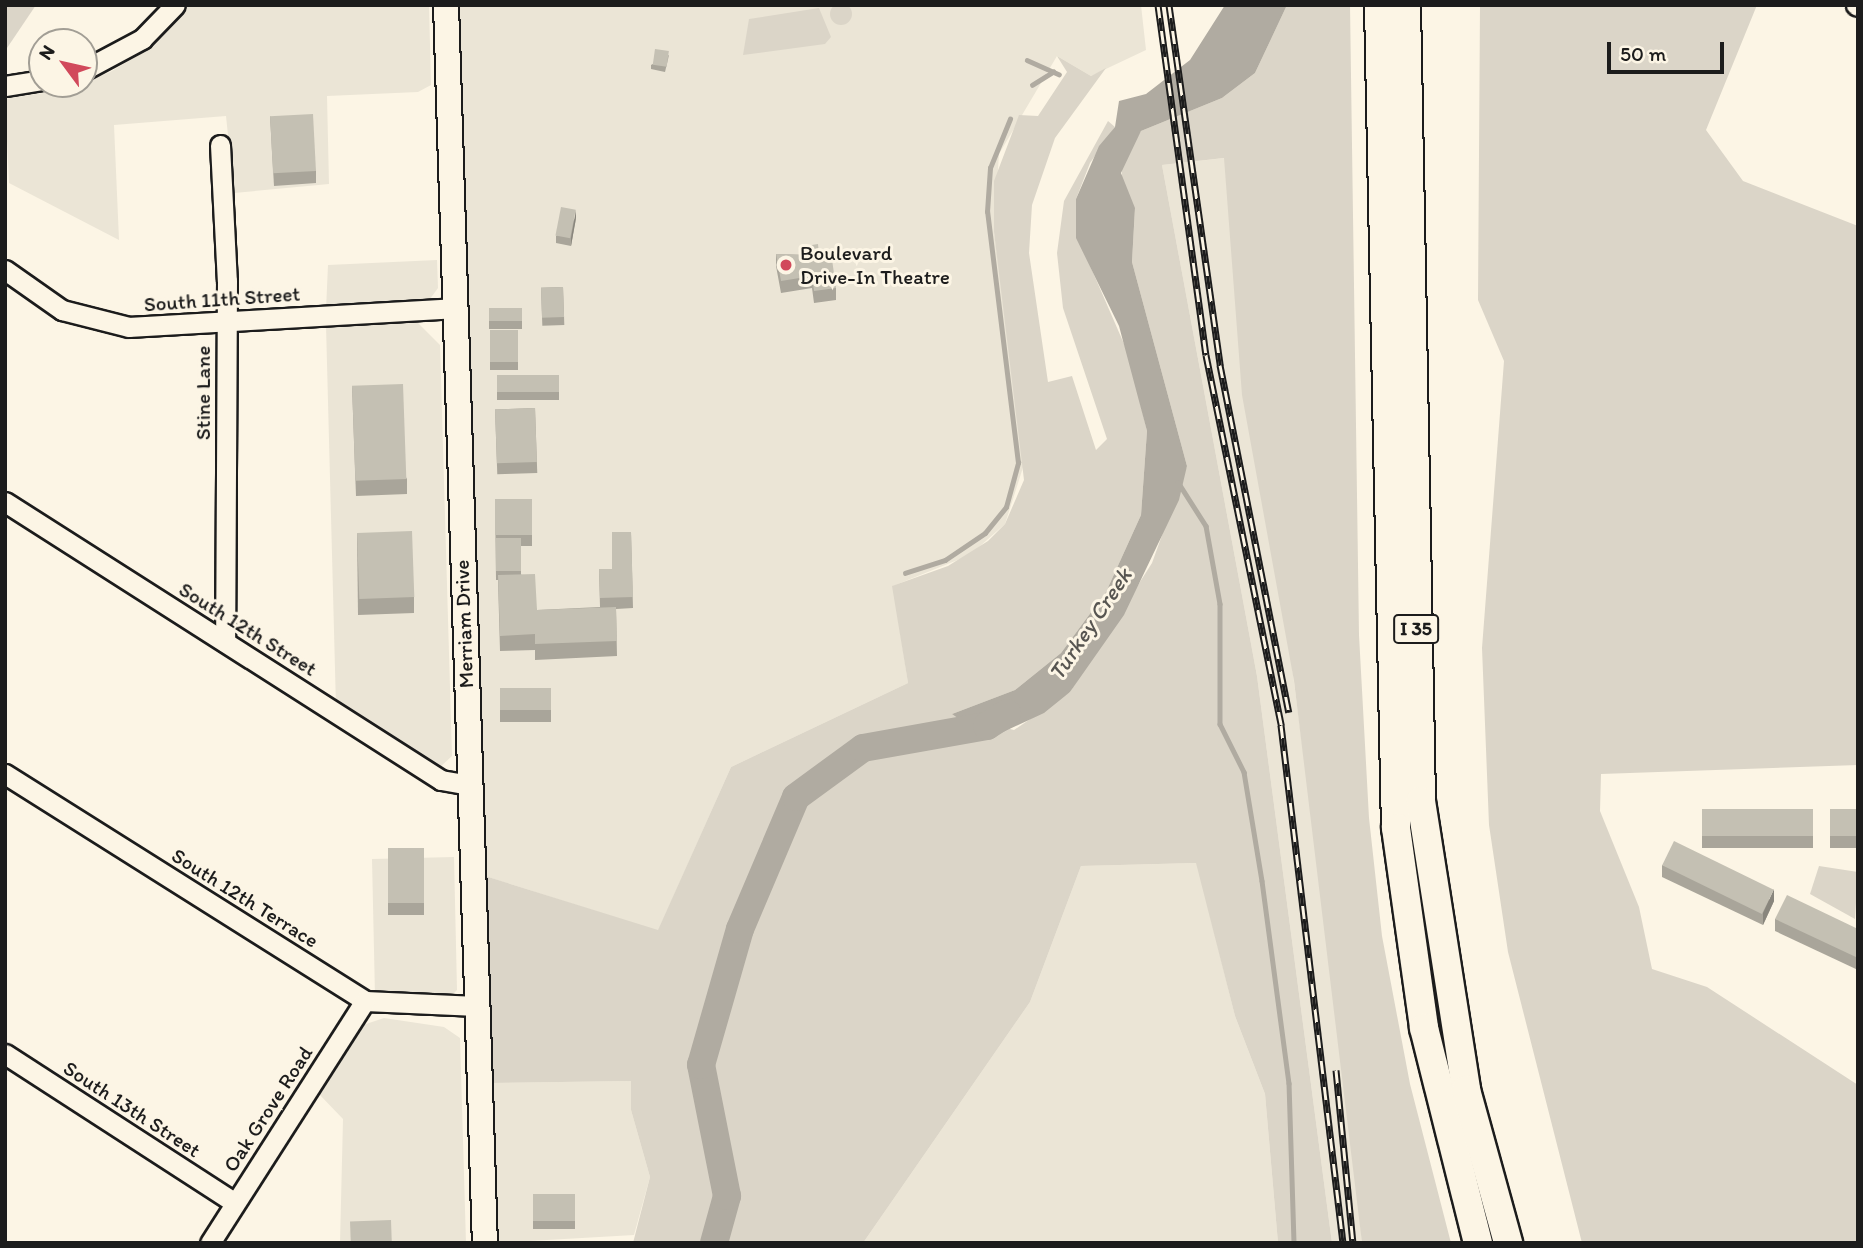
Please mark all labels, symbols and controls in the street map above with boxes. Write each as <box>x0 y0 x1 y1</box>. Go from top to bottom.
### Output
north arrow <box>28 28 98 98</box>
scale bar <box>1611 28 1728 72</box>
text: N <box>34 41 60 64</box>
text: 50 m <box>1620 41 1666 66</box>
place label: Boulevard Drive-In Theatre <box>800 240 950 290</box>
marker: Boulevard Drive-In Theatre <box>778 257 794 273</box>
street label: South 11th Street <box>143 281 301 317</box>
street label: Stine Lane <box>190 346 216 440</box>
street label: Merriam Drive <box>449 559 479 689</box>
water label: Turkey Creek <box>1042 563 1138 685</box>
street label: South 12th Street <box>175 577 321 681</box>
road number: I 35 <box>1392 614 1440 644</box>
street label: South 12th Terrace <box>167 843 323 953</box>
street label: Oak Grove Road <box>218 1041 318 1177</box>
street label: South 13th Street <box>59 1056 205 1162</box>

